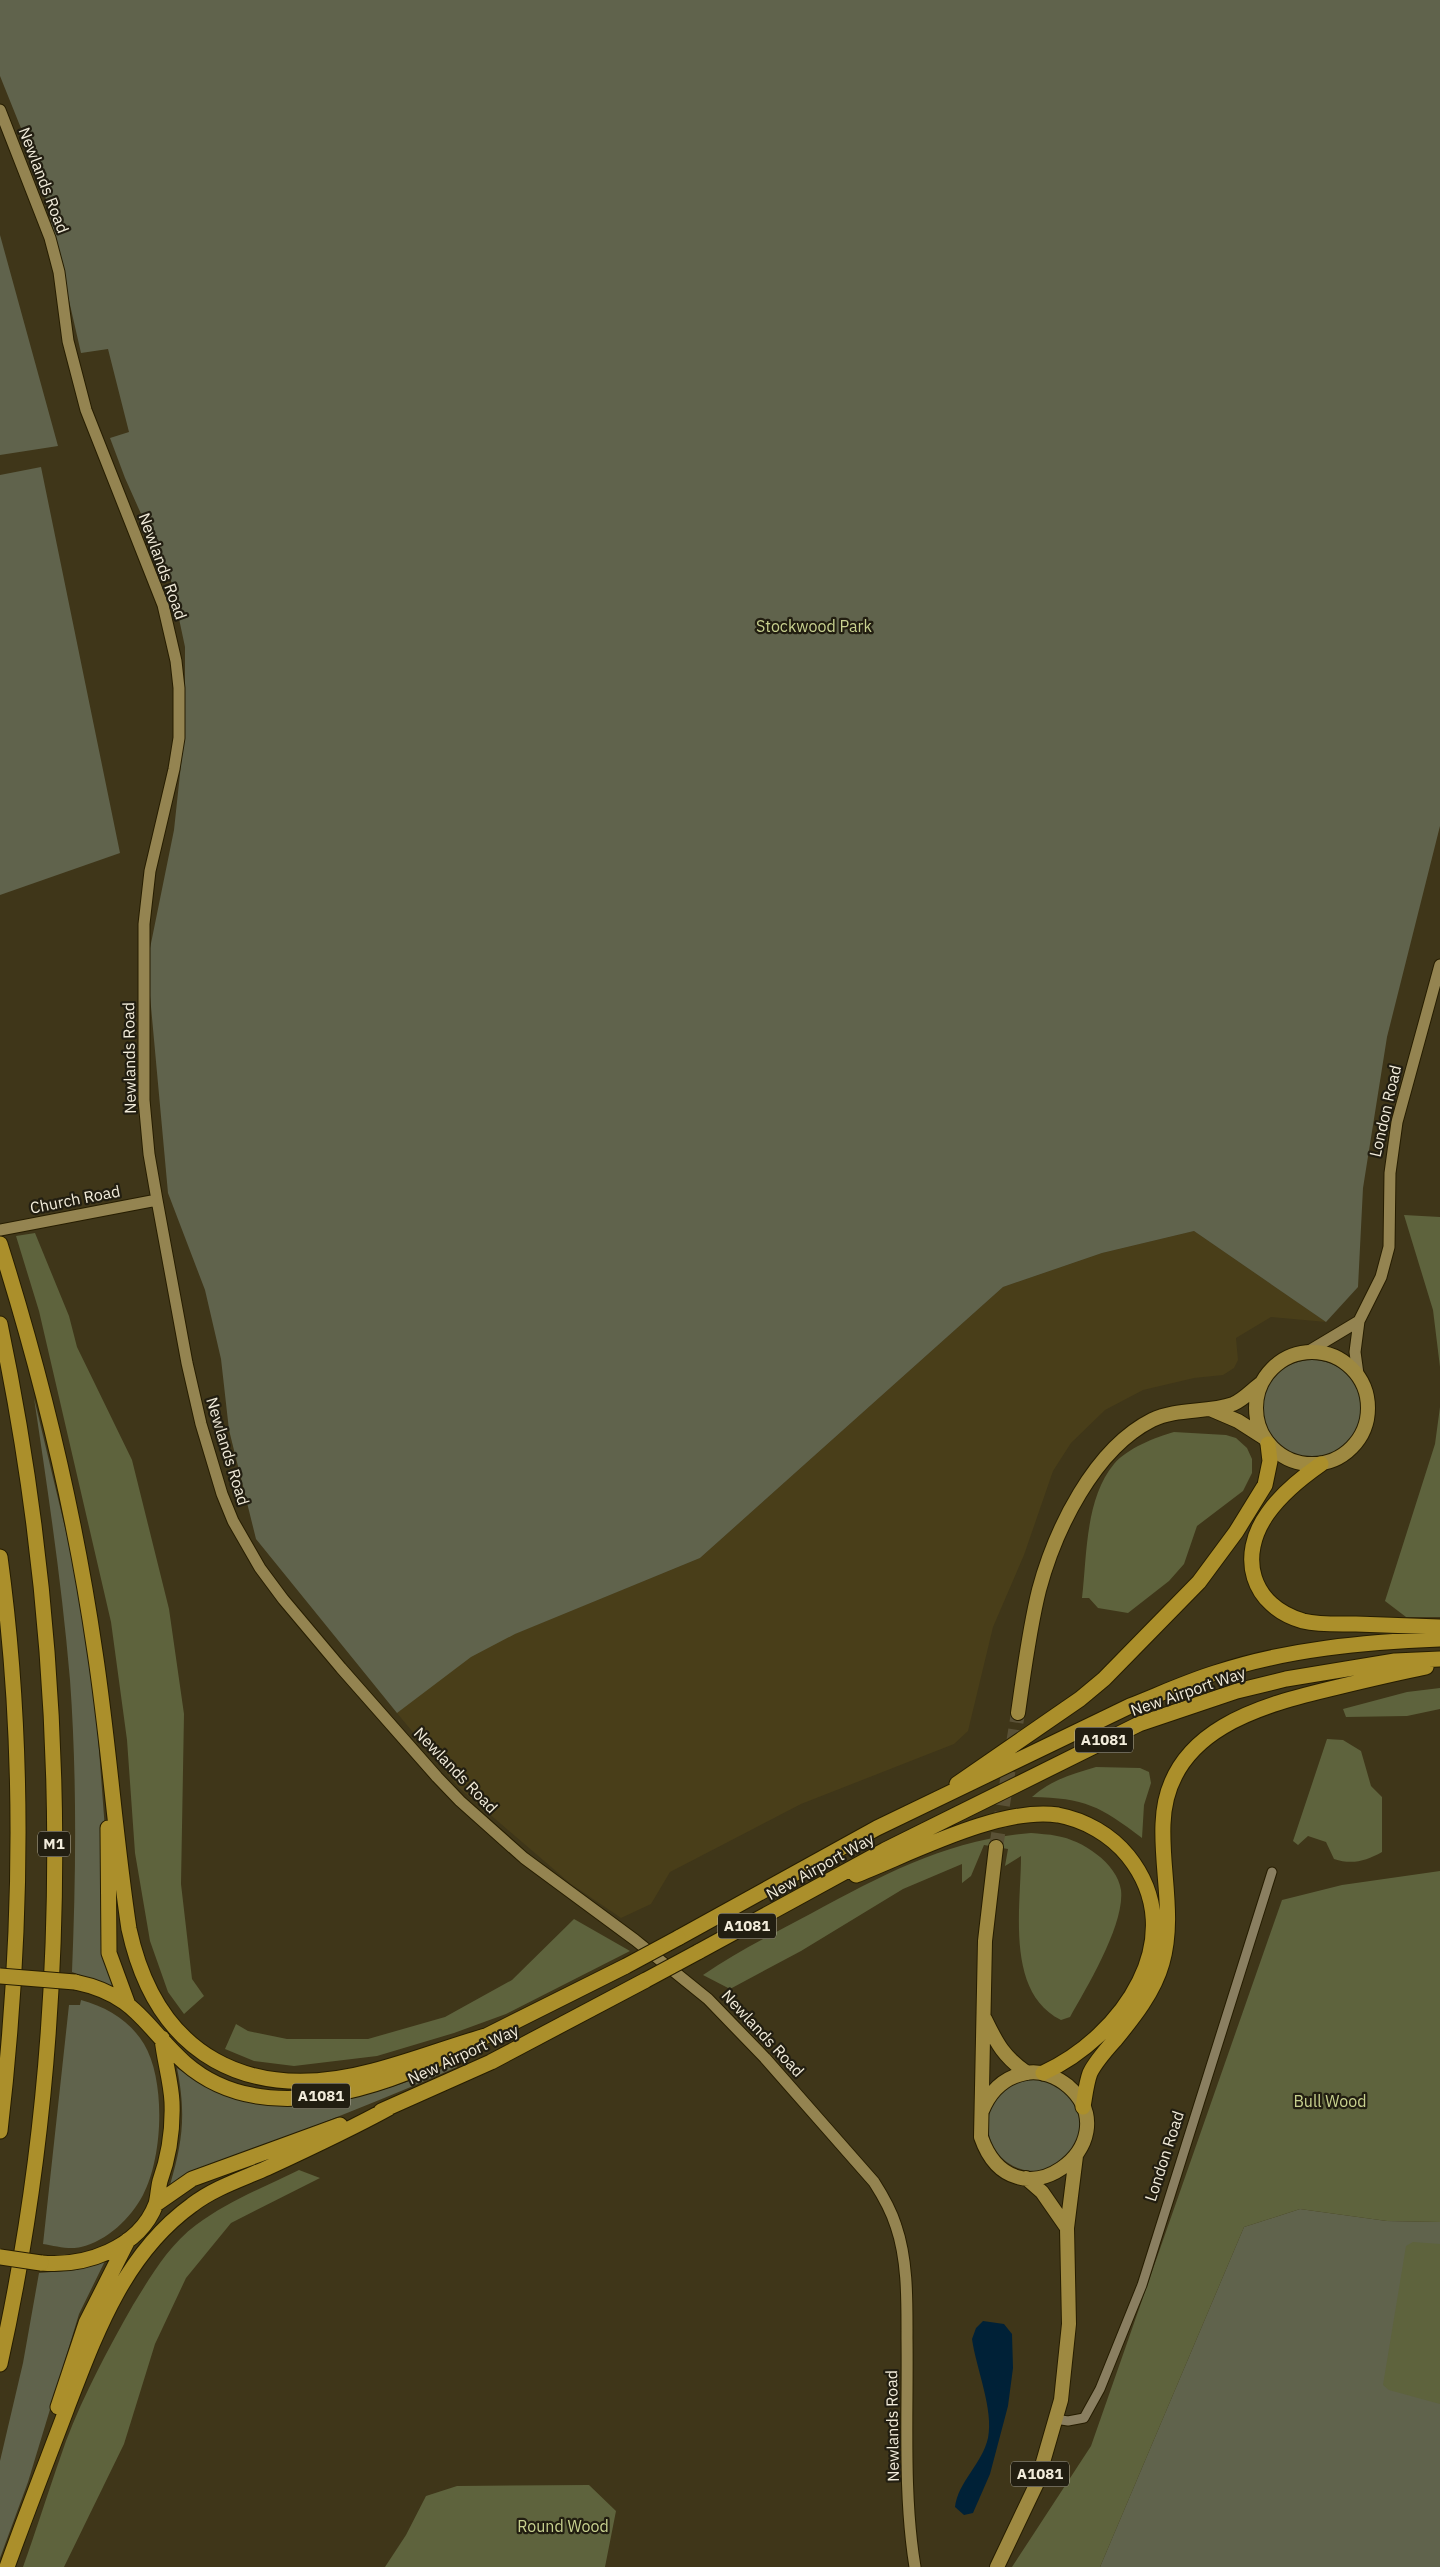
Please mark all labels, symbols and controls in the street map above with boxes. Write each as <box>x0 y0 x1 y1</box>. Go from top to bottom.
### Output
street label: Newlands Road <box>15 124 73 236</box>
street label: Newlands Road <box>134 510 192 622</box>
park label: Stockwood Park <box>756 616 872 636</box>
street label: Newlands Road <box>118 1002 140 1114</box>
street label: London Road <box>1365 1063 1405 1159</box>
street label: Church Road <box>28 1180 122 1218</box>
street label: Newlands Road <box>202 1395 254 1507</box>
street label: New Airport Way <box>1128 1662 1248 1720</box>
street label: Newlands Road <box>410 1723 502 1817</box>
road number: A1081 <box>1075 1728 1133 1752</box>
street label: New Airport Way <box>763 1828 877 1904</box>
road number: M1 <box>38 1832 70 1856</box>
road number: A1081 <box>718 1914 776 1938</box>
street label: Newlands Road <box>718 1985 808 2081</box>
street label: New Airport Way <box>404 2020 522 2088</box>
road number: A1081 <box>292 2084 350 2108</box>
park label: Bull Wood <box>1293 2091 1367 2111</box>
street label: London Road <box>1140 2108 1188 2204</box>
street label: Newlands Road <box>881 2370 903 2482</box>
road number: A1081 <box>1011 2462 1069 2486</box>
park label: Round Wood <box>517 2516 609 2536</box>

